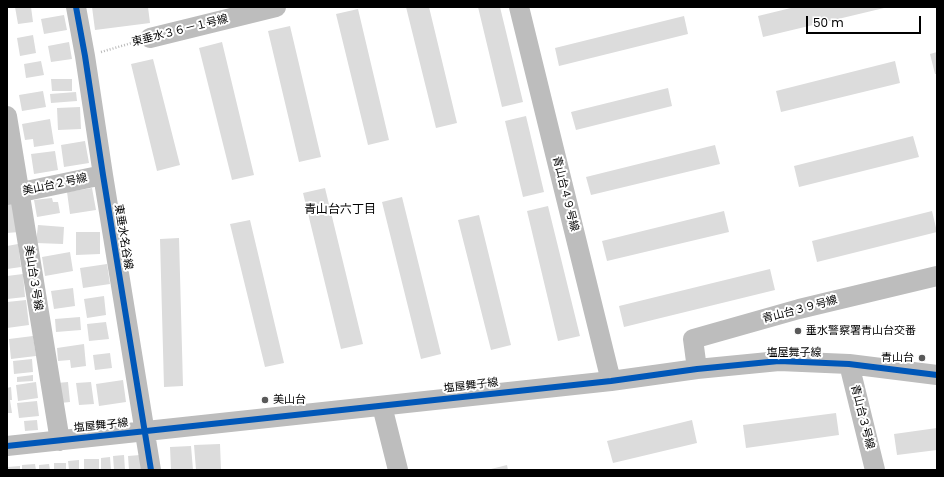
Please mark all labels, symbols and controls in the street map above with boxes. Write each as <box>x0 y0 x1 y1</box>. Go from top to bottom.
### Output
scale bar <box>808 8 923 34</box>
street label: 東垂水３６－１号線 <box>130 13 230 49</box>
text: 50 m <box>813 14 844 31</box>
street label: 青山台４９号線 <box>549 155 581 233</box>
street label: 美山台２号線 <box>21 172 89 198</box>
street label: 東垂水名谷線 <box>111 203 135 271</box>
district label: 青山台六丁目 <box>304 203 376 217</box>
street label: 美山台３号線 <box>21 244 45 312</box>
street label: 青山台３９号線 <box>761 294 839 326</box>
place label: 垂水警察署青山台交番 <box>806 324 916 338</box>
marker: 垂水警察署青山台交番 <box>793 326 803 336</box>
street label: 塩屋舞子線 <box>767 346 821 360</box>
place label: 青山台 <box>881 351 914 365</box>
marker: 青山台 <box>917 353 927 363</box>
street label: 塩屋舞子線 <box>443 376 499 396</box>
street label: 青山台３号線 <box>848 383 876 451</box>
place label: 美山台 <box>273 393 306 407</box>
marker: 美山台 <box>260 395 270 405</box>
street label: 塩屋舞子線 <box>73 417 129 435</box>

